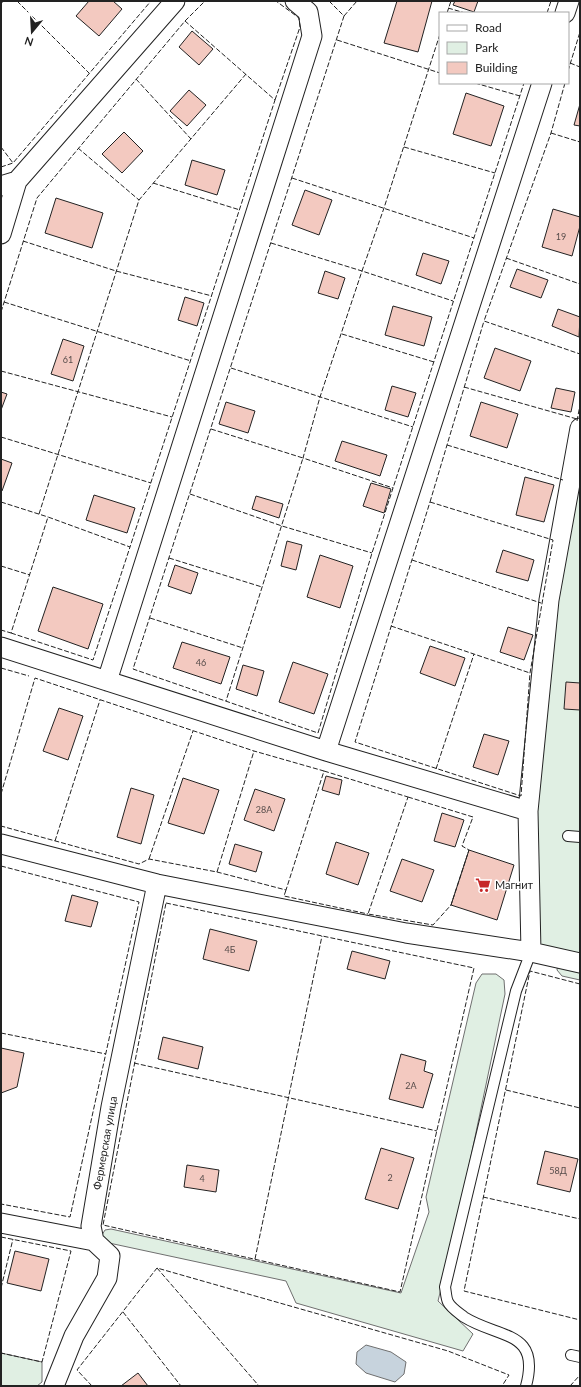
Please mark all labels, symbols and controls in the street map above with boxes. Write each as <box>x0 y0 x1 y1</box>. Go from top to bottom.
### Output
north arrow <box>12 12 52 52</box>
legend <box>439 12 569 84</box>
text: Road <box>475 20 502 35</box>
text: N <box>23 34 35 49</box>
text: Park <box>475 40 499 55</box>
text: Building <box>475 60 518 75</box>
house number: 19 <box>556 231 566 242</box>
house number: 61 <box>63 354 73 365</box>
house number: 46 <box>196 657 206 668</box>
house number: 28А <box>256 804 273 815</box>
supermarket icon: Магнит <box>474 876 492 894</box>
place label: Магнит <box>495 878 534 891</box>
house number: 4Б <box>225 944 236 955</box>
house number: 2А <box>405 1080 418 1091</box>
street label: Фермерская улица <box>90 1095 119 1191</box>
house number: 58Д <box>549 1165 567 1176</box>
house number: 2 <box>387 1172 393 1183</box>
house number: 4 <box>199 1173 205 1184</box>

